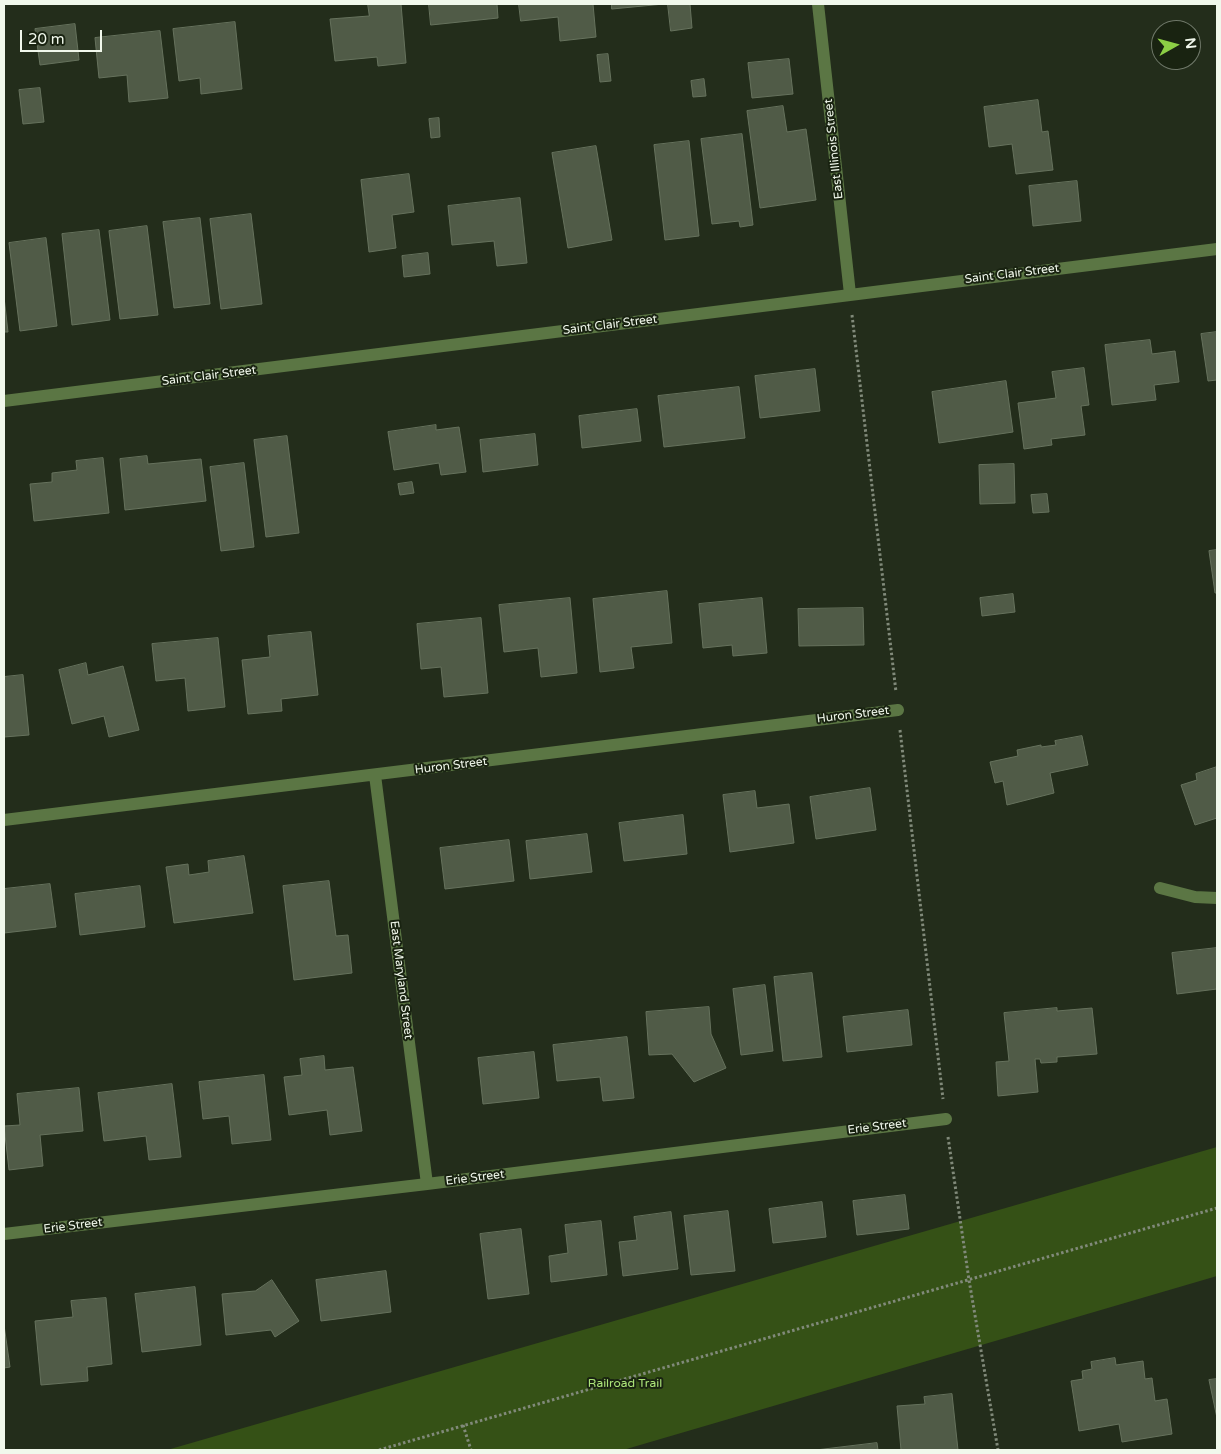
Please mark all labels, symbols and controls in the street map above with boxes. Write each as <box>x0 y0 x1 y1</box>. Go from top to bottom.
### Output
scale bar <box>22 20 105 52</box>
north arrow <box>1151 20 1201 70</box>
text: 20 m <box>28 30 65 48</box>
text: N <box>1181 37 1200 50</box>
street label: East Illinois Street <box>822 98 846 200</box>
street label: Saint Clair Street <box>964 261 1060 287</box>
street label: Saint Clair Street <box>562 312 658 338</box>
street label: Saint Clair Street <box>161 363 257 389</box>
street label: Huron Street <box>816 703 890 727</box>
street label: Huron Street <box>414 754 488 778</box>
street label: East Maryland Street <box>387 920 415 1040</box>
street label: Erie Street <box>847 1116 907 1138</box>
street label: Erie Street <box>445 1167 505 1189</box>
street label: Erie Street <box>43 1215 103 1237</box>
park label: Railroad Trail <box>588 1377 662 1391</box>

